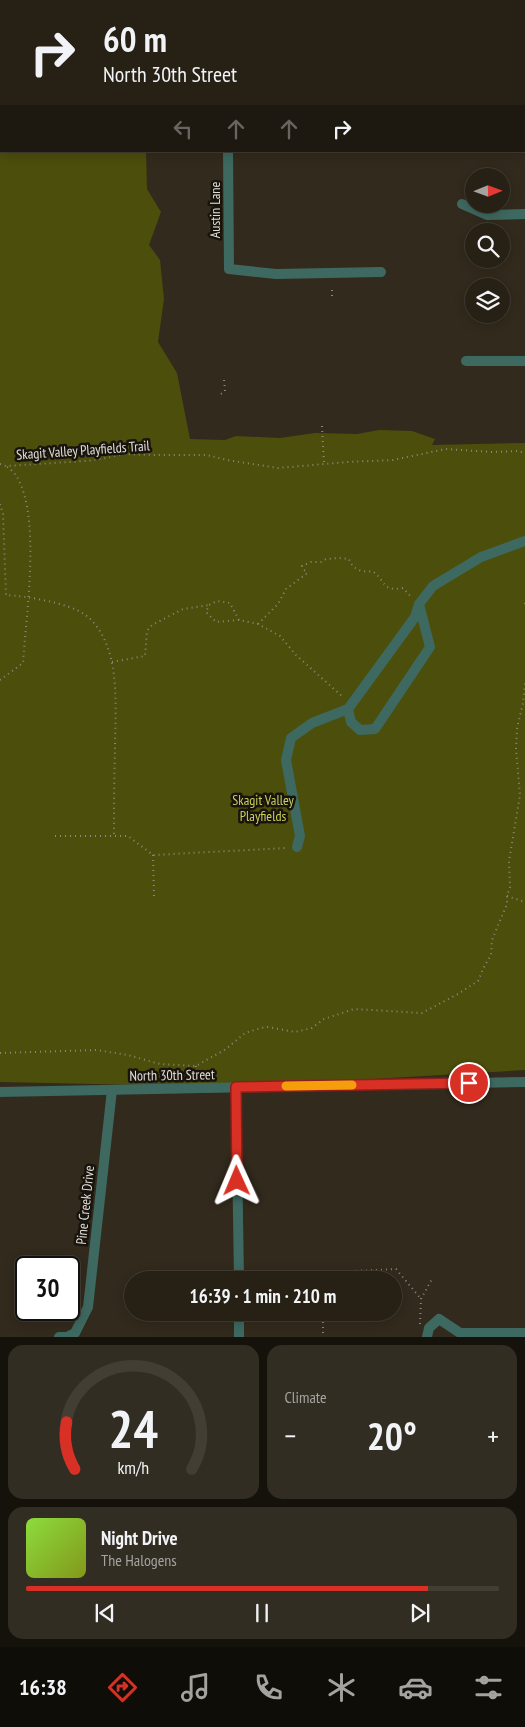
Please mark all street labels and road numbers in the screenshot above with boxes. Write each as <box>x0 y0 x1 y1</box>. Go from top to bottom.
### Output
street label: Austin Lane <box>206 181 224 238</box>
street label: Skagit Valley Playfields Trail <box>16 436 151 464</box>
street label: North 30th Street <box>129 1065 215 1085</box>
street label: Pine Creek Drive <box>72 1164 98 1245</box>

